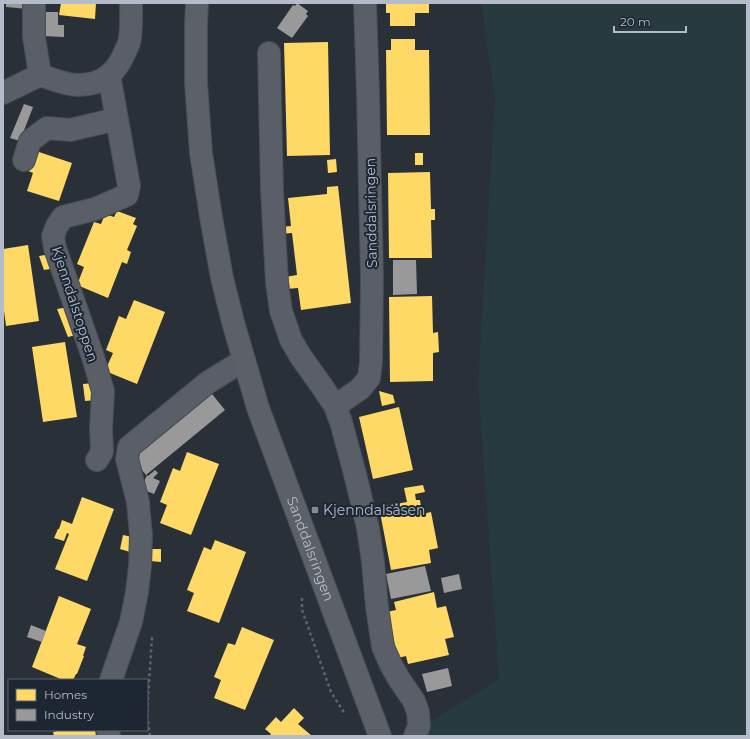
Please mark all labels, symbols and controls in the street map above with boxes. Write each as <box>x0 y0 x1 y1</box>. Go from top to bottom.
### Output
scale bar <box>614 8 686 34</box>
text: 20 m <box>620 14 651 29</box>
street label: Sanddalsringen <box>361 158 381 268</box>
street label: Kjenndalstoppen <box>48 244 102 364</box>
street label: Sanddalsringen <box>283 494 338 604</box>
place label: Kjenndalsåsen <box>323 501 426 519</box>
marker: Kjenndalsåsen <box>310 505 320 515</box>
legend <box>8 679 148 731</box>
text: Homes <box>44 687 87 702</box>
text: Industry <box>44 707 94 722</box>

